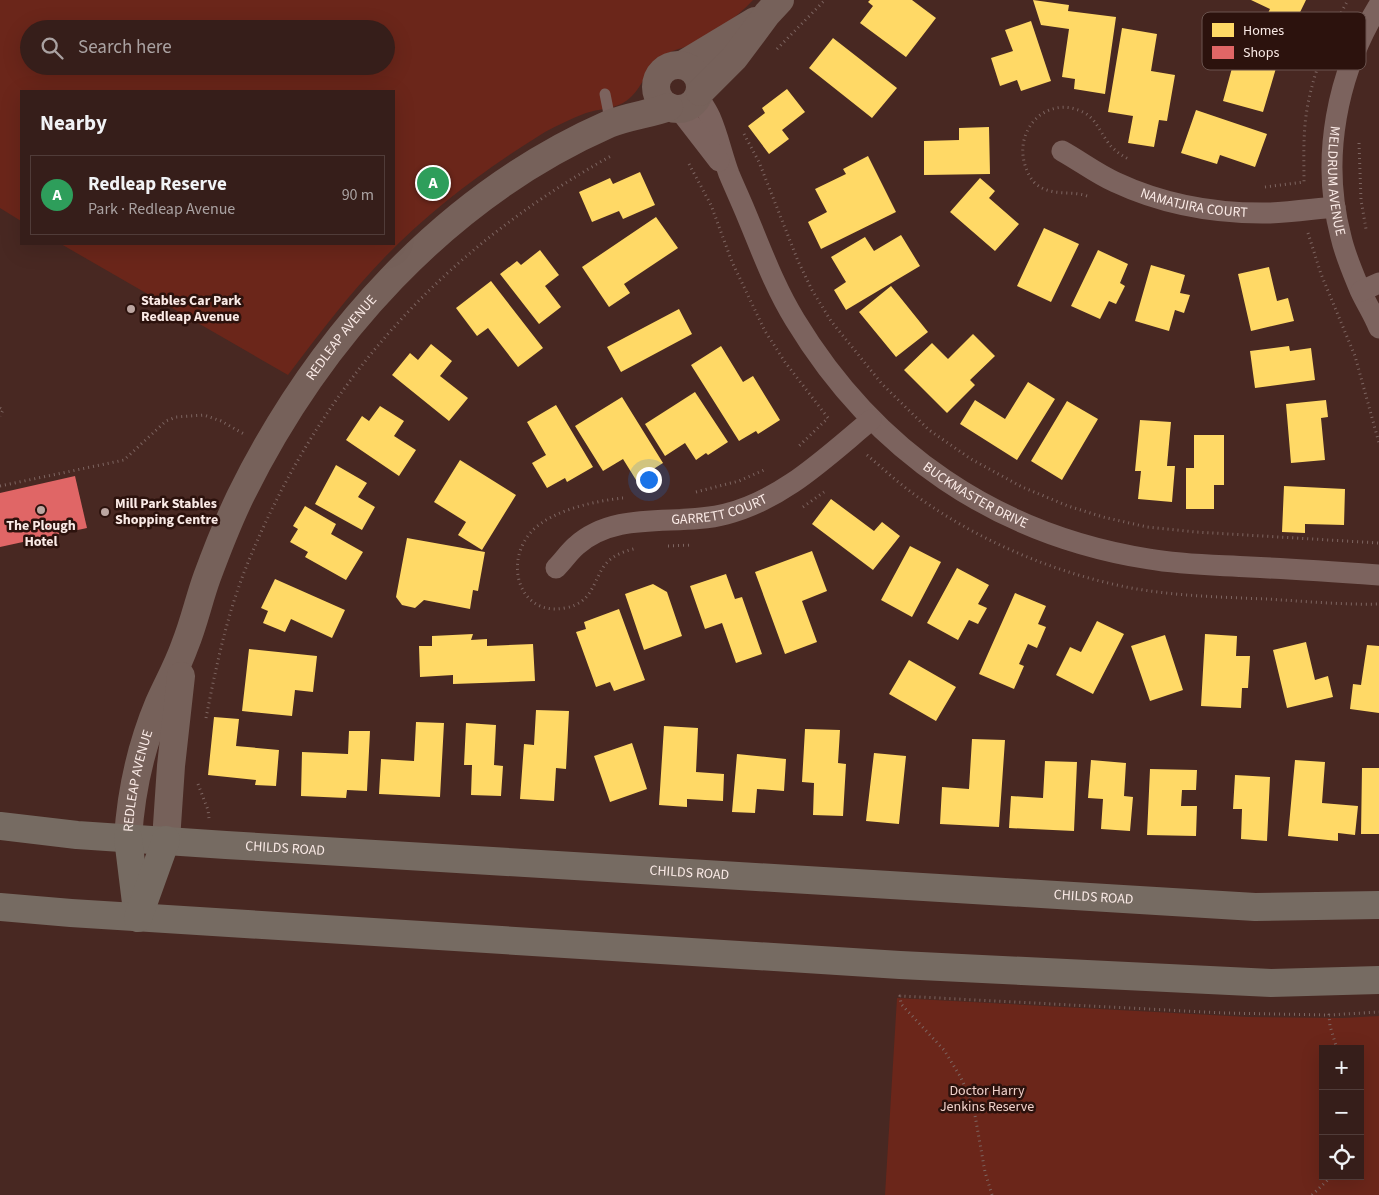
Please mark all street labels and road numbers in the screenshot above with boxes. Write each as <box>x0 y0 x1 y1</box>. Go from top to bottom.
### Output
street label: MELDRUM AVENUE <box>1322 125 1350 238</box>
street label: NAMATJIRA COURT <box>1137 183 1249 223</box>
street label: REDLEAP AVENUE <box>301 291 382 385</box>
street label: BUCKMASTER DRIVE <box>918 457 1031 534</box>
street label: GARRETT COURT <box>671 489 771 530</box>
street label: REDLEAP AVENUE <box>118 727 158 833</box>
street label: CHILDS ROAD <box>245 836 326 861</box>
street label: CHILDS ROAD <box>649 861 730 885</box>
street label: CHILDS ROAD <box>1053 885 1134 910</box>

